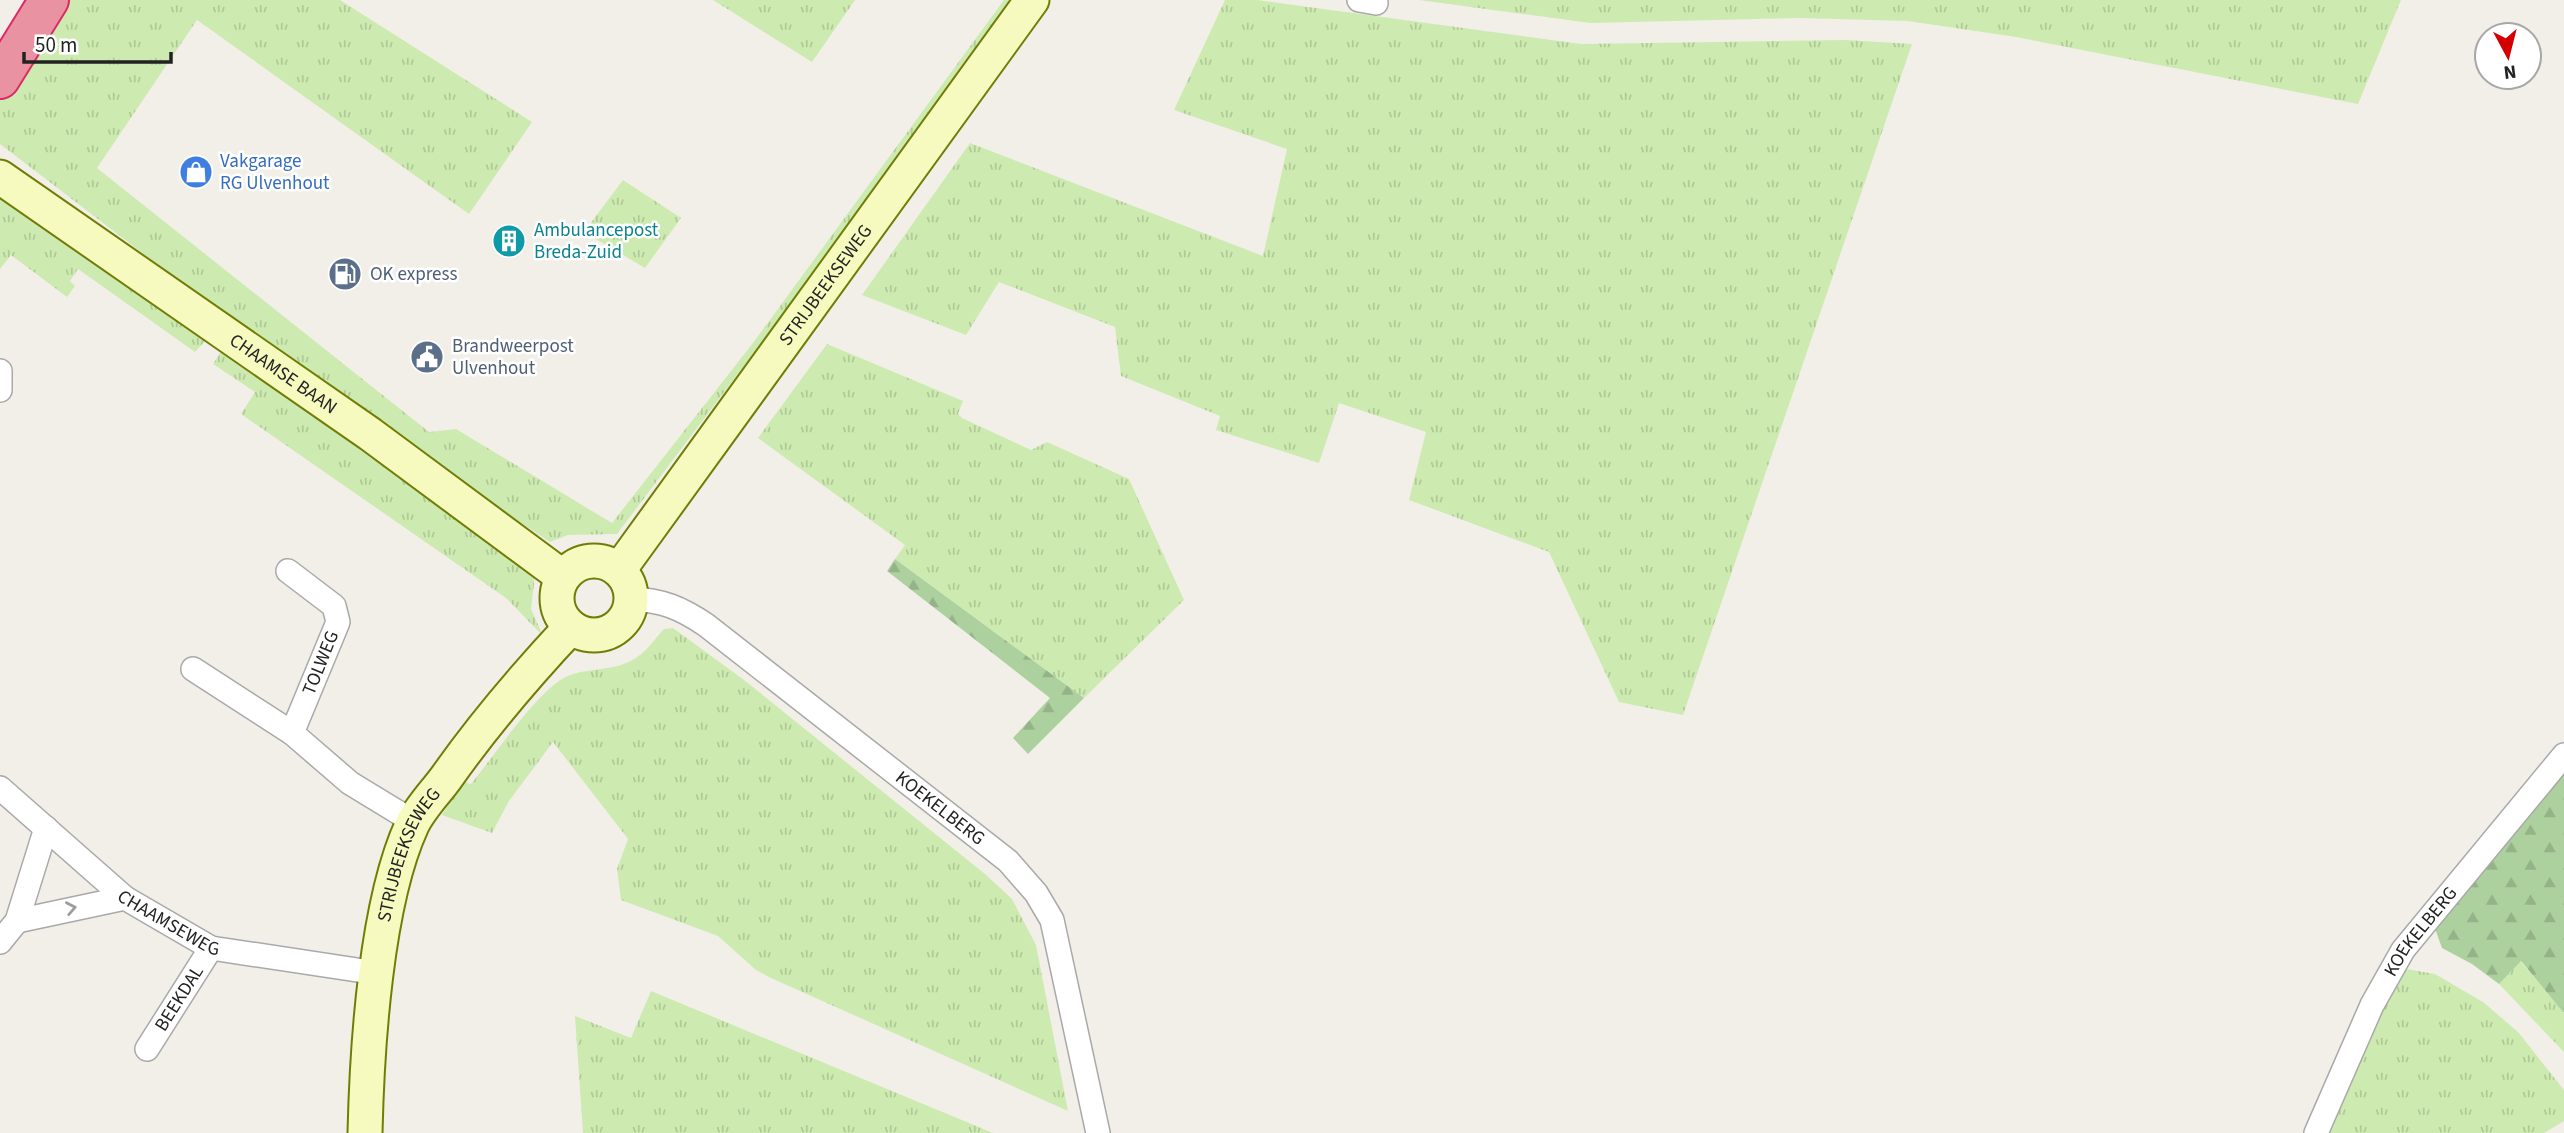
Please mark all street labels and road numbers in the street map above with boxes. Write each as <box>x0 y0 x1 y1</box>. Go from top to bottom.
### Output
street label: STRIJBEEKSEWEG <box>772 219 879 351</box>
street label: CHAAMSE BAAN <box>224 327 343 421</box>
street label: TOLWEG <box>296 627 346 699</box>
street label: KOEKELBERG <box>890 764 991 852</box>
street label: STRIJBEEKSEWEG <box>371 782 447 924</box>
street label: KOEKELBERG <box>2377 881 2464 981</box>
street label: CHAAMSEWEG <box>111 883 221 963</box>
street label: BEEKDAL <box>148 960 210 1037</box>

